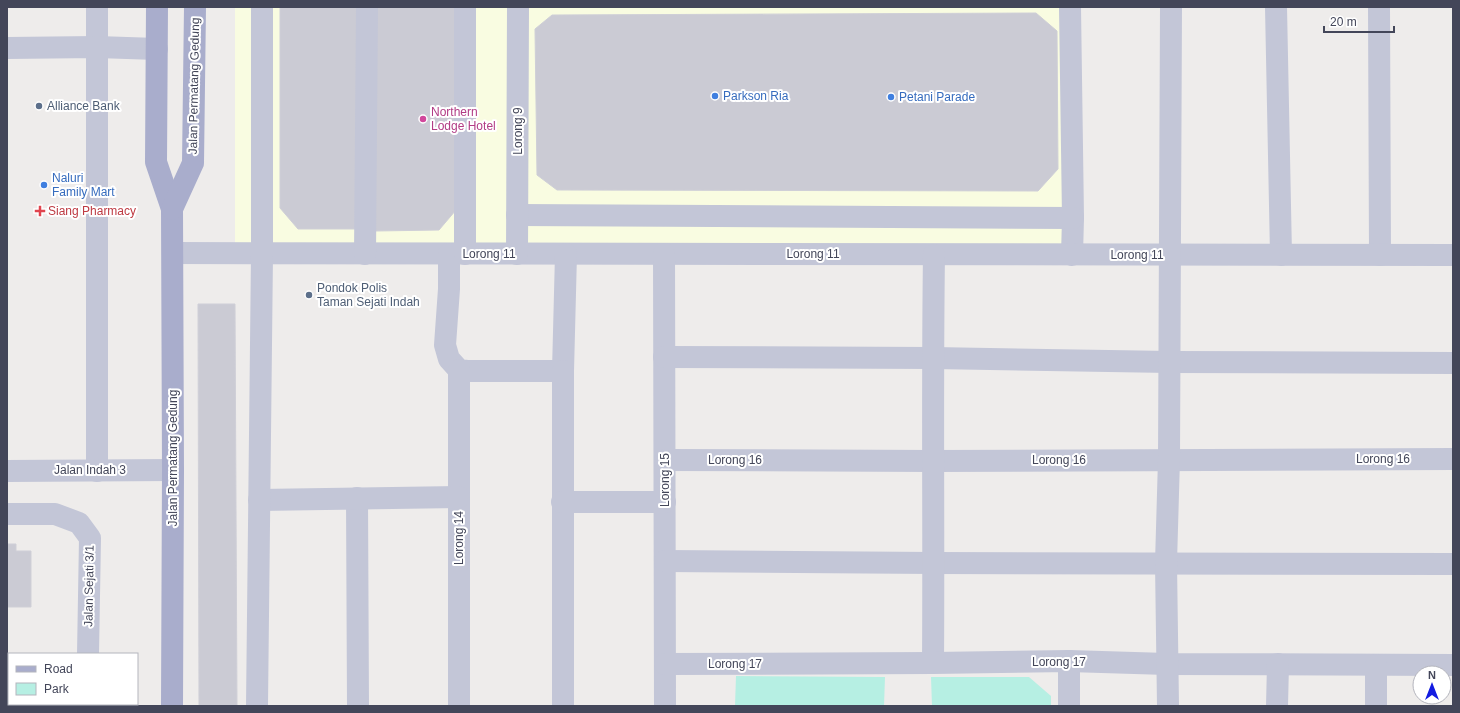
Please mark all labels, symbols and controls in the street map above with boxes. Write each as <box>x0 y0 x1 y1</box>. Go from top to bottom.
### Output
scale bar <box>1324 8 1394 34</box>
text: 20 m <box>1330 15 1357 29</box>
street label: Jalan Permatang Gedung <box>186 18 202 154</box>
place label: Parkson Ria <box>723 89 789 103</box>
place label: Petani Parade <box>899 90 975 104</box>
marker: Parkson Ria <box>710 91 720 101</box>
marker: Petani Parade <box>886 92 896 102</box>
place label: Alliance Bank <box>47 99 121 113</box>
marker: Alliance Bank <box>34 101 44 111</box>
place label: Northern Lodge Hotel <box>431 105 496 133</box>
street label: Lorong 9 <box>511 107 525 155</box>
marker: Northern Lodge Hotel <box>418 114 428 124</box>
place label: Naluri Family Mart <box>52 171 115 199</box>
marker: Naluri Family Mart <box>39 180 49 190</box>
place label: Siang Pharmacy <box>48 204 136 218</box>
marker: Siang Pharmacy <box>35 206 45 216</box>
street label: Lorong 11 <box>462 247 516 261</box>
street label: Lorong 11 <box>786 247 840 261</box>
street label: Lorong 11 <box>1110 248 1164 262</box>
place label: Pondok Polis Taman Sejati Indah <box>317 281 420 309</box>
marker: Pondok Polis Taman Sejati Indah <box>304 290 314 300</box>
street label: Jalan Permatang Gedung <box>166 390 180 526</box>
street label: Lorong 16 <box>1356 452 1410 466</box>
street label: Lorong 15 <box>658 453 672 507</box>
street label: Lorong 16 <box>708 453 762 467</box>
street label: Lorong 16 <box>1032 453 1086 467</box>
street label: Jalan Indah 3 <box>54 463 126 477</box>
street label: Lorong 14 <box>452 511 466 565</box>
street label: Jalan Sejati 3/1 <box>81 545 97 627</box>
legend <box>8 653 138 705</box>
street label: Lorong 17 <box>1032 655 1086 669</box>
street label: Lorong 17 <box>708 657 762 671</box>
text: Road <box>44 662 73 676</box>
north arrow <box>1412 665 1452 705</box>
text: N <box>1428 669 1436 681</box>
text: Park <box>44 682 70 696</box>

